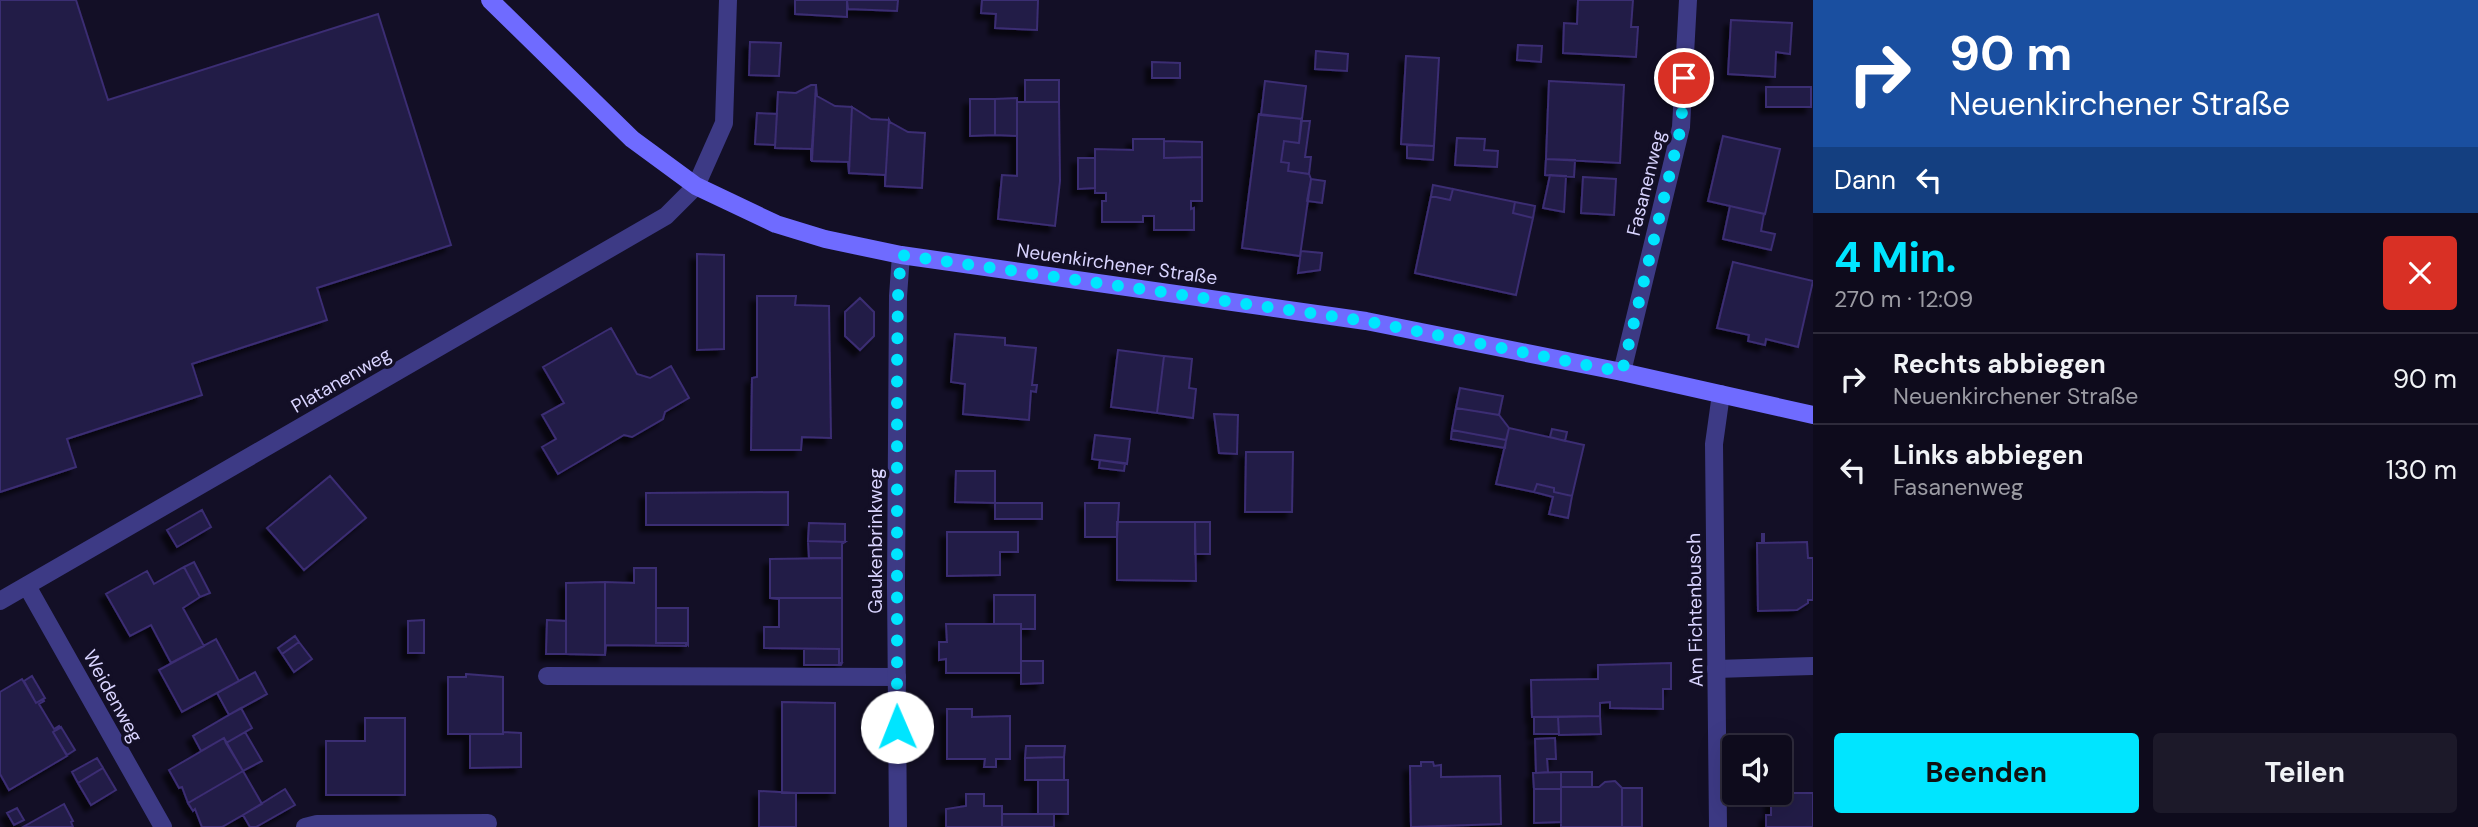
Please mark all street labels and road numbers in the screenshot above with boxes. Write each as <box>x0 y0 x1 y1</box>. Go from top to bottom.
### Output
street label: Fasanenweg <box>1621 127 1671 238</box>
street label: Neuenkirchener Straße <box>1015 238 1219 290</box>
street label: Platanenweg <box>287 341 396 419</box>
street label: Gaukenbrinkweg <box>863 468 888 614</box>
street label: Am Fichtenbusch <box>1681 533 1709 687</box>
street label: Weidenweg <box>77 645 149 747</box>

